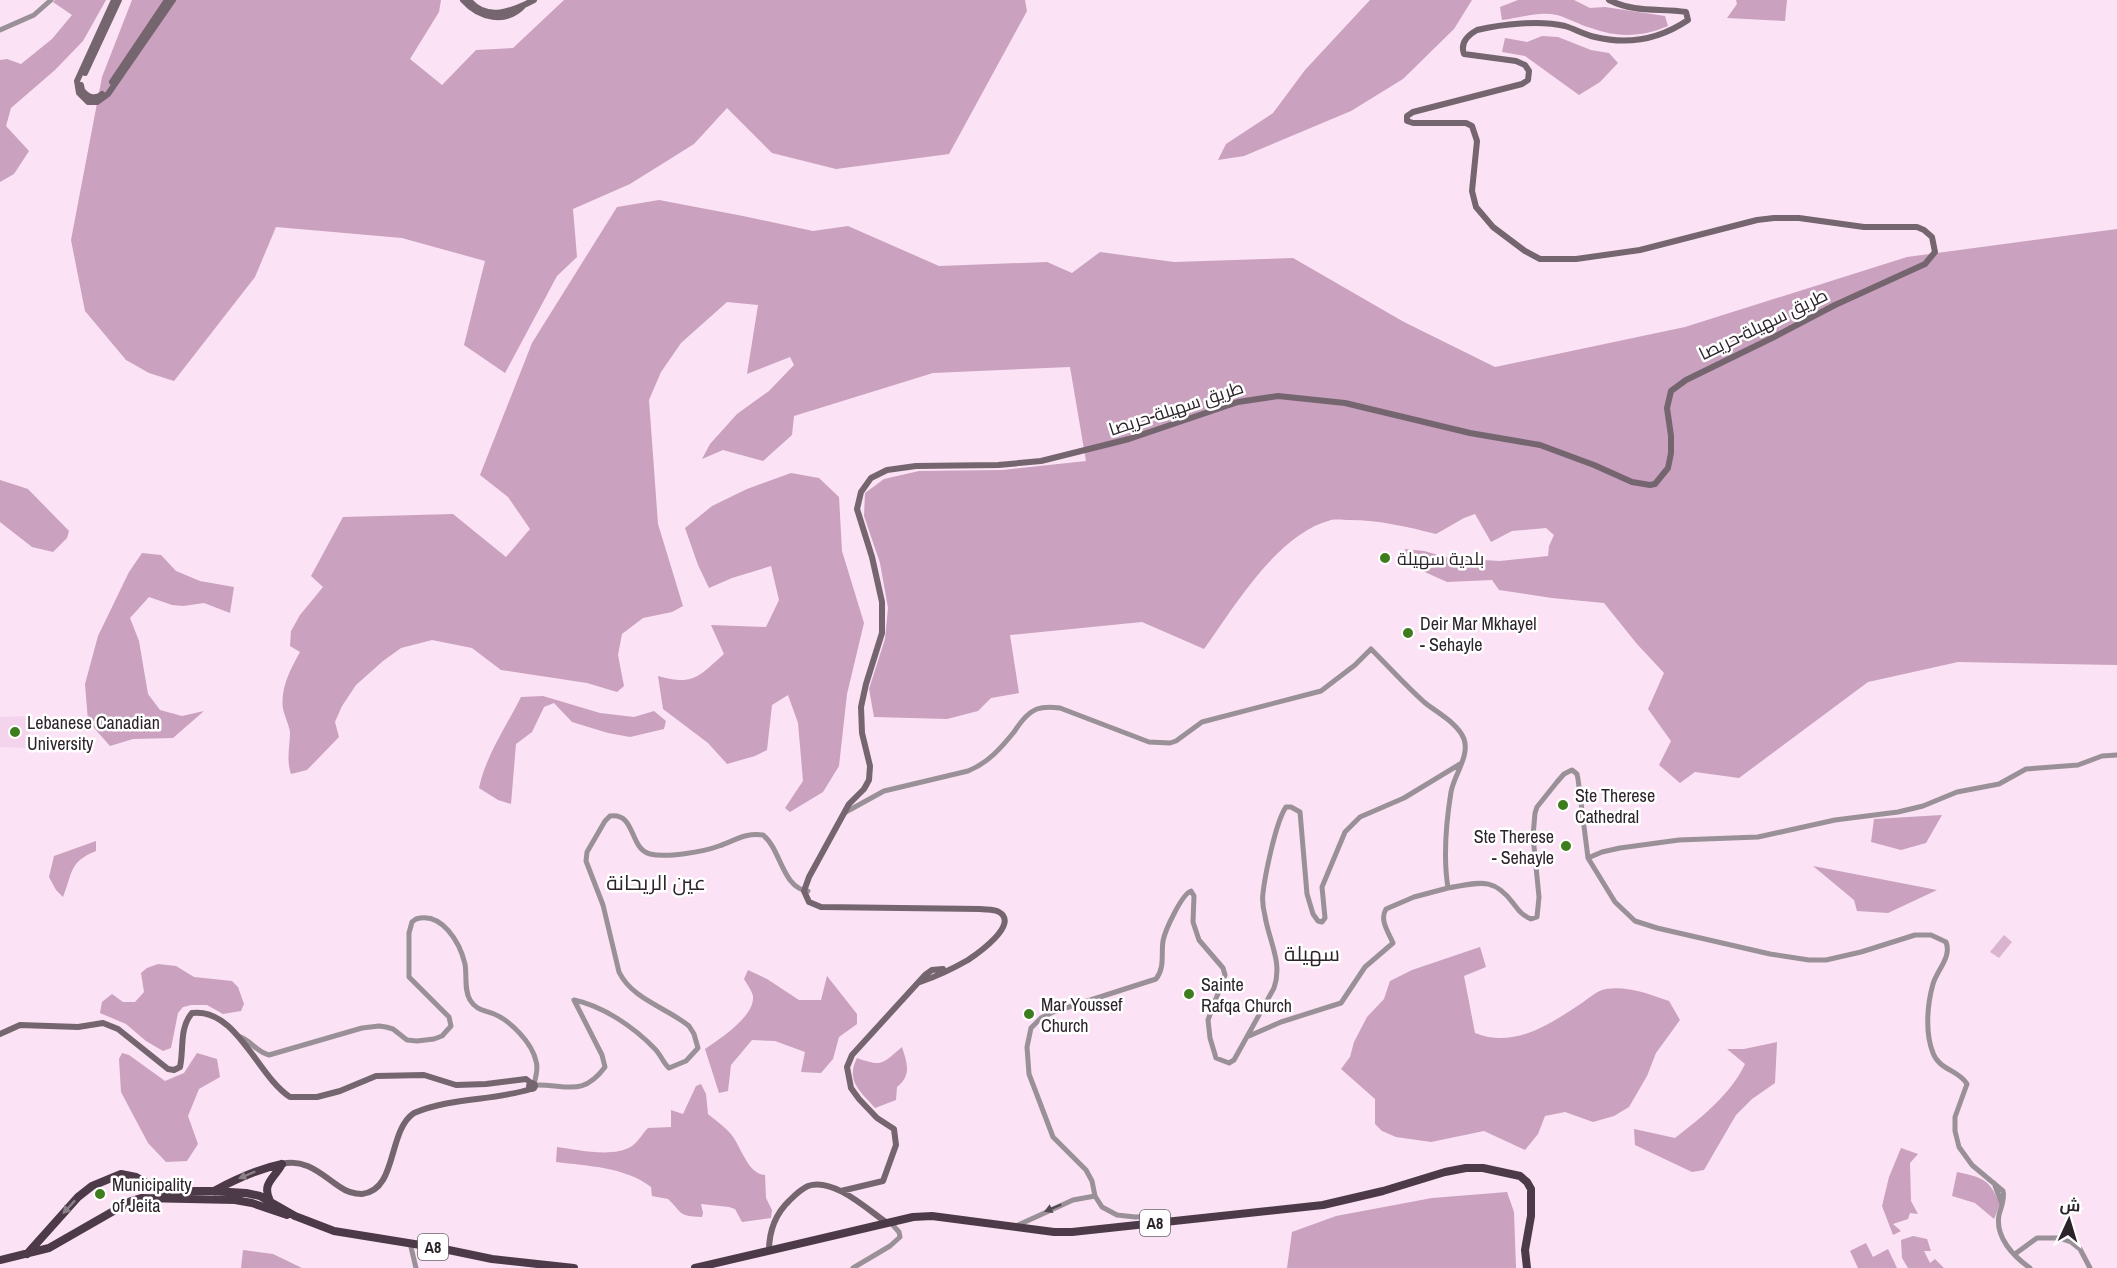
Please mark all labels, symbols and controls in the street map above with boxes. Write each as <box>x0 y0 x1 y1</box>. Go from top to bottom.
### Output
street label: طريق سهيلة-حريصا <box>1694 282 1832 366</box>
street label: طريق سهيلة-حريصا <box>1105 374 1247 442</box>
place label: بلدية سهيلة <box>1397 546 1484 571</box>
marker: بلدية سهيلة <box>1378 551 1392 565</box>
place label: Deir Mar Mkhayel - Sehayle <box>1420 611 1536 657</box>
marker: Deir Mar Mkhayel - Sehayle <box>1401 626 1415 640</box>
place label: Lebanese Canadian University <box>27 710 160 756</box>
marker: Lebanese Canadian University <box>8 725 22 739</box>
place label: Ste Therese Cathedral <box>1575 783 1655 829</box>
marker: Ste Therese Cathedral <box>1556 798 1570 812</box>
place label: Ste Therese - Sehayle <box>1474 824 1554 870</box>
marker: Ste Therese - Sehayle <box>1559 839 1573 853</box>
district label: عين الريحانة <box>606 868 706 897</box>
district label: سهيلة <box>1284 939 1340 968</box>
place label: Sainte Rafqa Church <box>1201 972 1292 1018</box>
marker: Sainte Rafqa Church <box>1182 987 1196 1001</box>
place label: Mar Youssef Church <box>1041 992 1123 1038</box>
marker: Mar Youssef Church <box>1022 1007 1036 1021</box>
one-way arrow <box>238 1170 256 1180</box>
place label: Municipality of Jeita <box>112 1172 192 1218</box>
marker: Municipality of Jeita <box>93 1187 107 1201</box>
north arrow <box>2039 1190 2099 1250</box>
text: ش <box>2059 1193 2081 1217</box>
one-way arrow <box>62 1200 76 1214</box>
one-way arrow <box>1044 1203 1062 1213</box>
road number: A8 <box>1140 1210 1170 1236</box>
road number: A8 <box>418 1234 448 1260</box>

